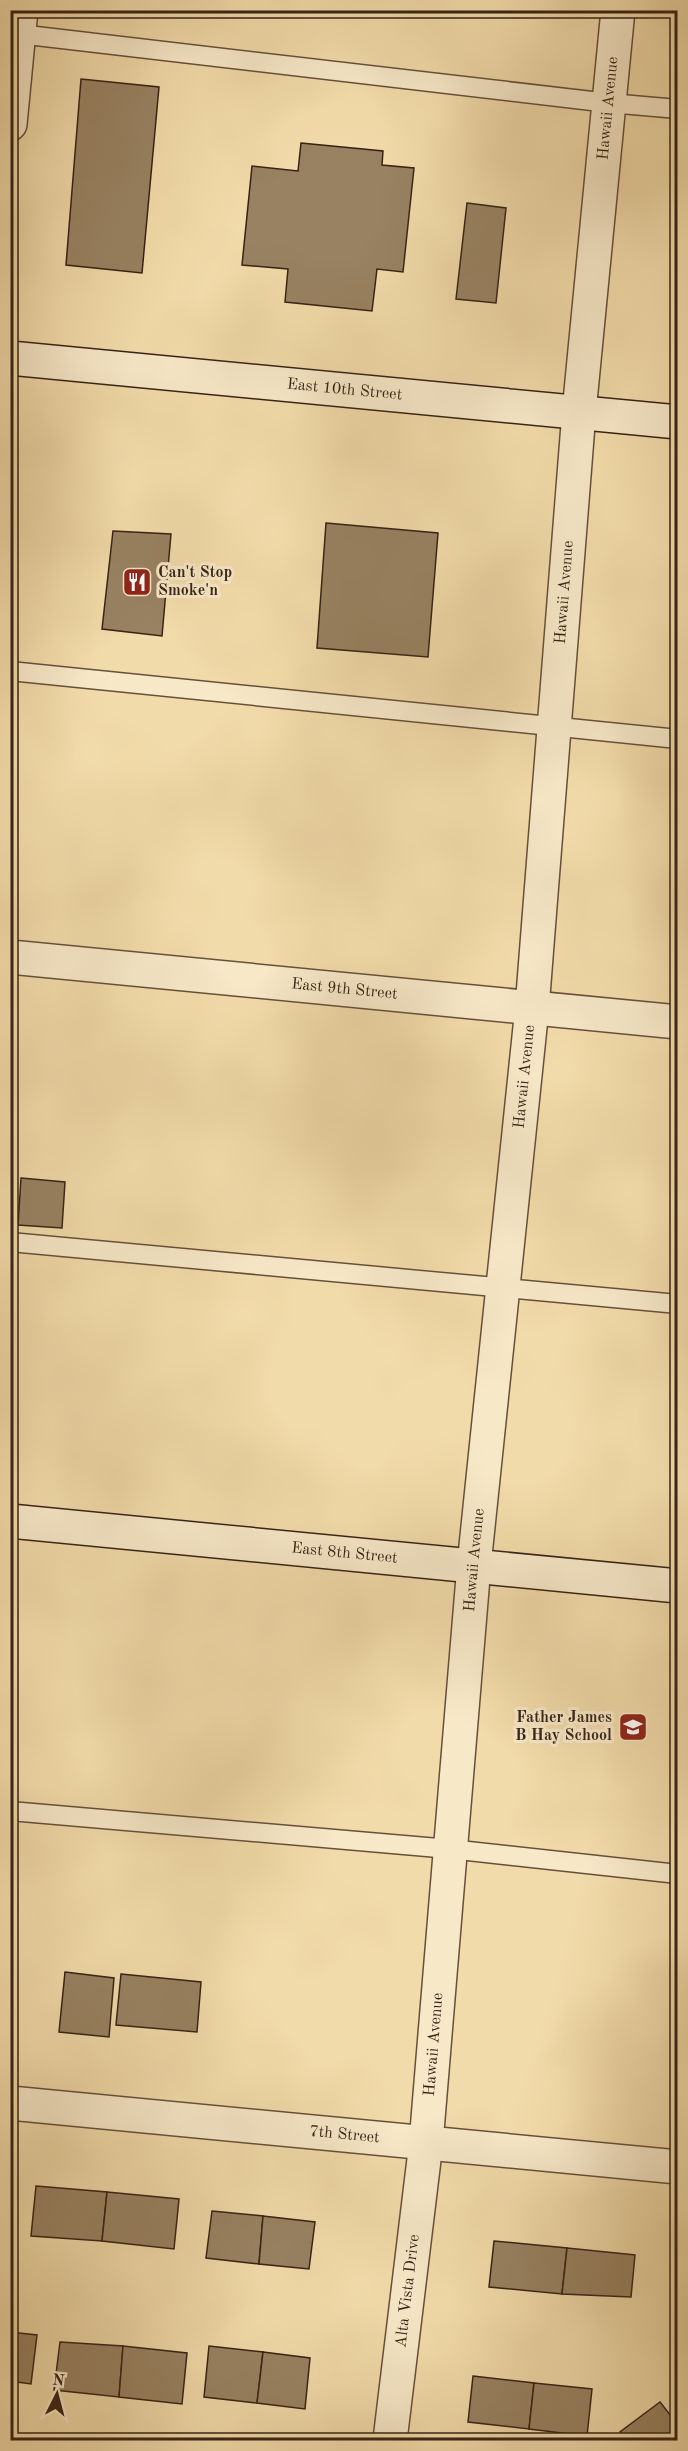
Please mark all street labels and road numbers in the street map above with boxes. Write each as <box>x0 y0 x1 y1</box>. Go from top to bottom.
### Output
street label: Hawaii Avenue <box>595 56 621 161</box>
street label: East 10th Street <box>286 377 403 404</box>
street label: Hawaii Avenue <box>553 540 577 645</box>
street label: East 9th Street <box>291 976 399 1003</box>
street label: Hawaii Avenue <box>511 1024 538 1129</box>
street label: Hawaii Avenue <box>462 1508 488 1613</box>
street label: East 8th Street <box>291 1540 399 1567</box>
street label: Hawaii Avenue <box>422 1992 446 2097</box>
street label: 7th Street <box>309 2124 381 2146</box>
street label: Alta Vista Drive <box>393 2234 423 2349</box>

